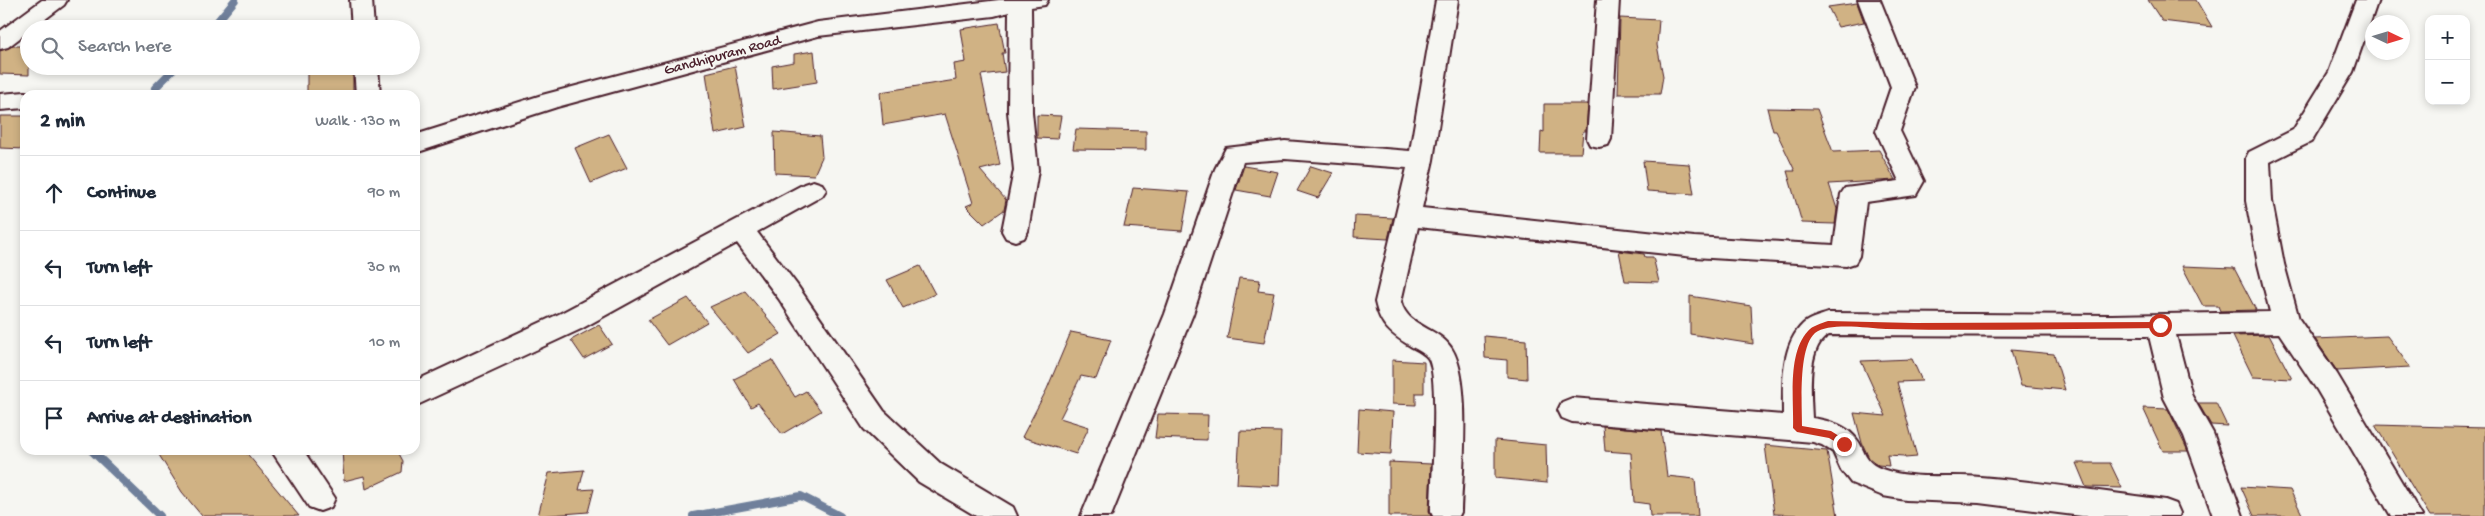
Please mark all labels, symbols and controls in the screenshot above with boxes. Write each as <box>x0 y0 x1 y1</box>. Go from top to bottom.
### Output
north arrow <box>2365 15 2410 60</box>
map controls <box>2425 15 2470 105</box>
button: + <box>2425 15 2470 60</box>
search box <box>20 20 420 75</box>
street label: Gandhipuram Road <box>662 31 784 80</box>
icon: search <box>38 34 66 62</box>
text: Search here <box>78 36 172 59</box>
button: − <box>2425 60 2470 105</box>
text: 2 min <box>40 110 85 135</box>
text: Walk · 130 m <box>315 113 400 132</box>
icon: ahead <box>40 179 68 207</box>
text: Continue <box>87 182 156 205</box>
text: 90 m <box>368 184 400 203</box>
icon: left <box>40 254 68 282</box>
text: Turn left <box>87 257 151 280</box>
text: 30 m <box>367 259 400 278</box>
route start <box>2149 314 2172 337</box>
icon: left <box>40 329 68 357</box>
text: Turn left <box>87 332 151 355</box>
text: 10 m <box>369 334 400 353</box>
icon: arrive <box>40 404 68 432</box>
text: Arrive at destination <box>87 407 251 430</box>
route end <box>1833 433 1856 456</box>

